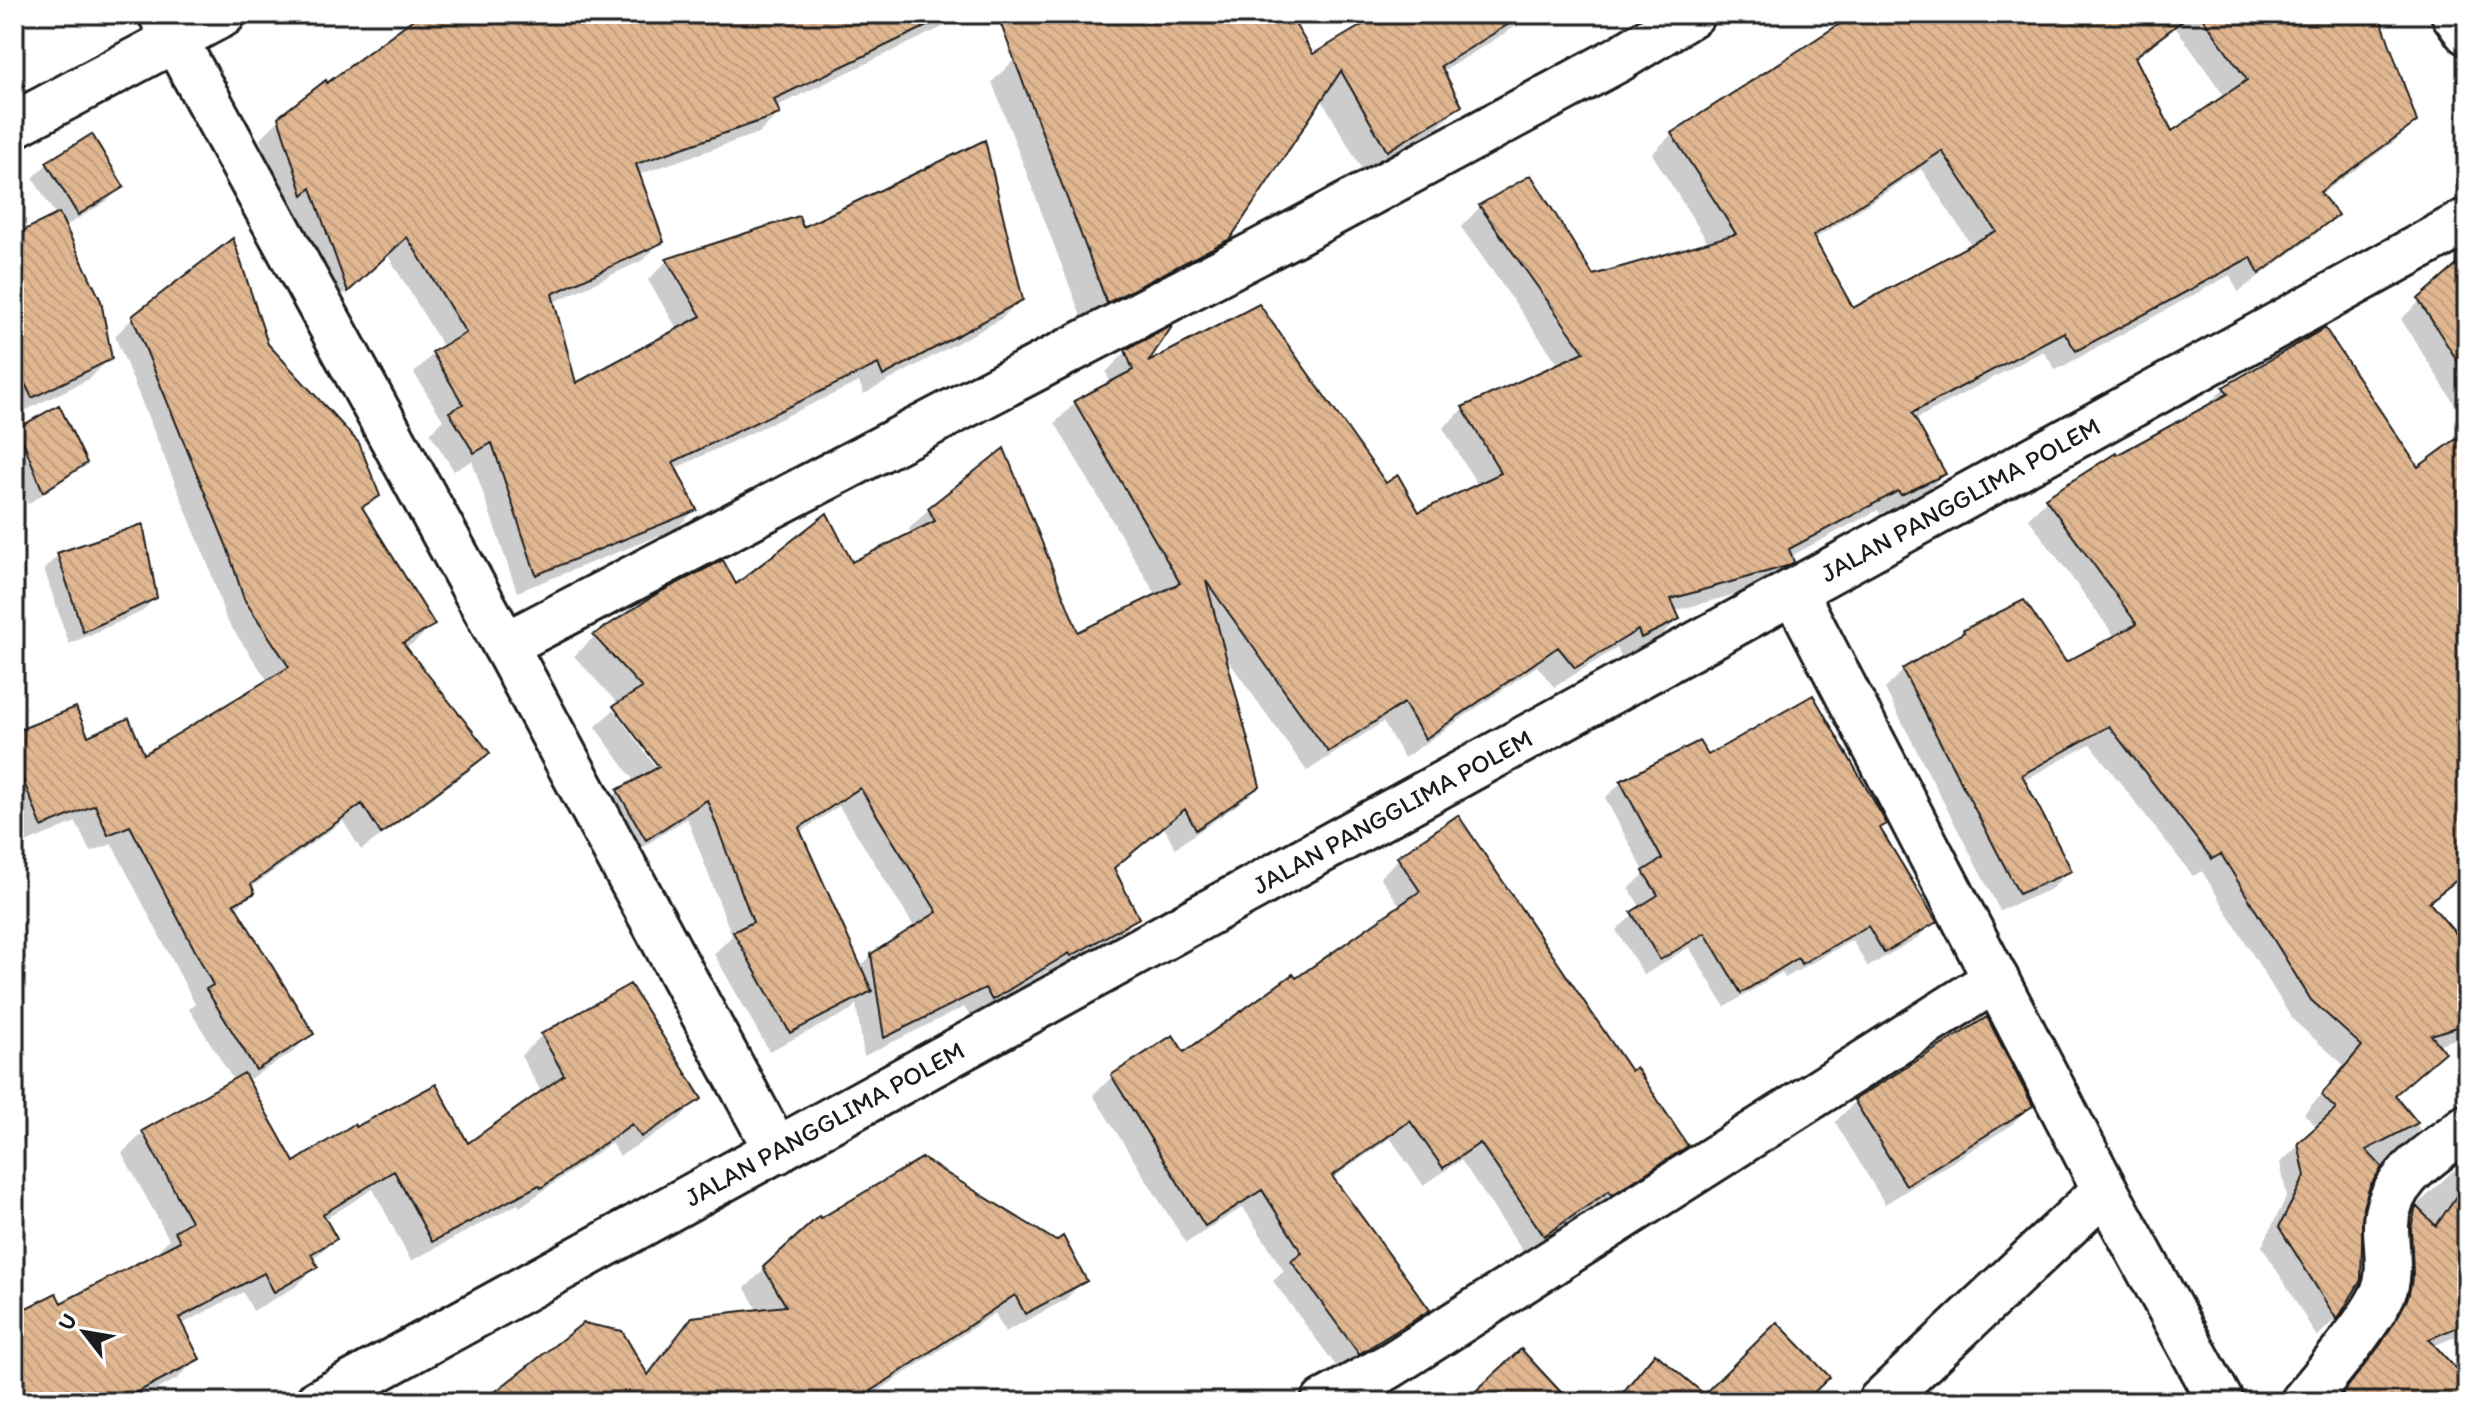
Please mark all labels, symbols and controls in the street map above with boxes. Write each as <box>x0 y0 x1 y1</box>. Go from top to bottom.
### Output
street label: JALAN PANGGLIMA POLEM <box>1815 410 2106 589</box>
street label: JALAN PANGGLIMA POLEM <box>1247 722 1538 901</box>
street label: JALAN PANGGLIMA POLEM <box>679 1034 970 1213</box>
north arrow <box>44 1292 124 1372</box>
text: U <box>52 1309 83 1335</box>

